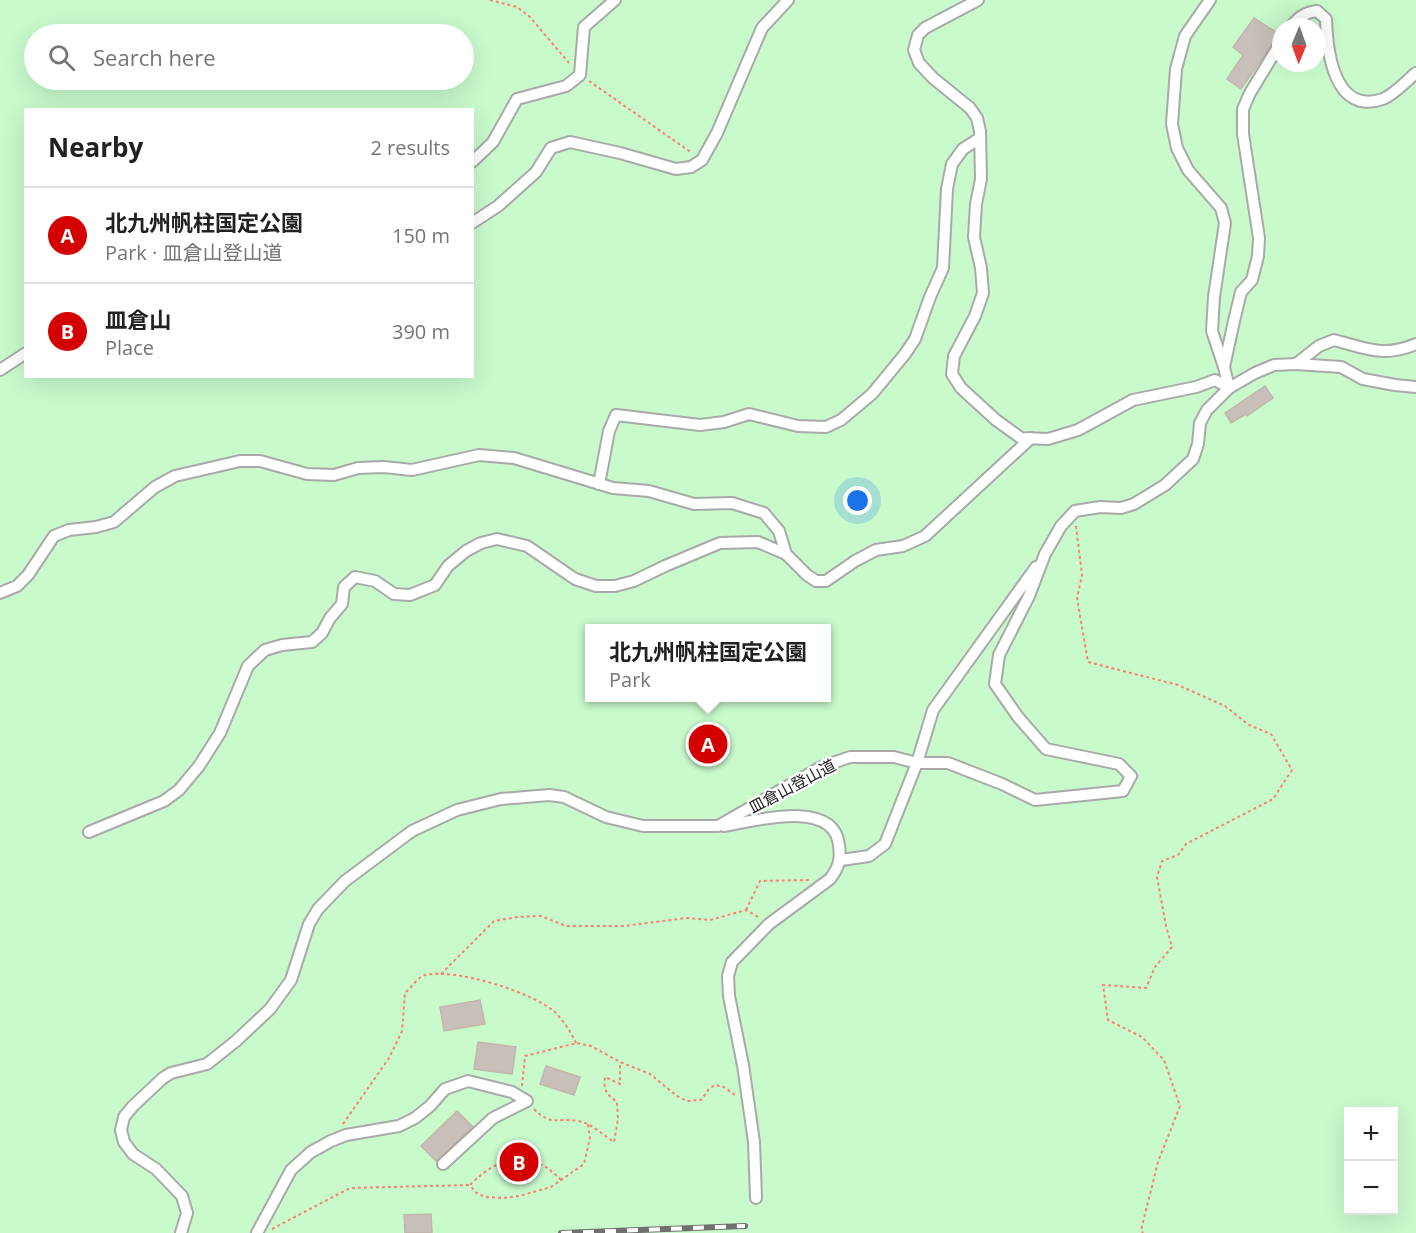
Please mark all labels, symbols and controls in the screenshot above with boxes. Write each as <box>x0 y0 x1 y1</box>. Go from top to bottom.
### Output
north arrow <box>1272 18 1326 72</box>
search box <box>24 24 474 90</box>
icon: search <box>45 41 78 74</box>
text: Search here <box>93 42 216 72</box>
text: Nearby <box>48 129 143 165</box>
text: 2 results <box>370 134 450 161</box>
text: 北九州帆柱国定公園 <box>105 207 303 237</box>
text: A <box>61 222 74 249</box>
text: 150 m <box>392 222 450 249</box>
text: Park · 皿倉山登山道 <box>105 239 282 266</box>
text: 皿倉山 <box>105 304 171 334</box>
text: B <box>61 318 74 345</box>
text: 390 m <box>392 318 450 345</box>
text: Place <box>105 334 154 361</box>
your location <box>843 486 872 515</box>
popup <box>585 624 831 702</box>
text: 北九州帆柱国定公園 <box>609 636 807 666</box>
text: Park <box>609 666 651 693</box>
pin: A <box>688 722 728 766</box>
street label: 皿倉山登山道 <box>744 754 840 818</box>
map controls <box>1344 1107 1398 1215</box>
button: + <box>1344 1107 1398 1161</box>
pin: B <box>500 1140 538 1184</box>
button: − <box>1344 1161 1398 1215</box>

